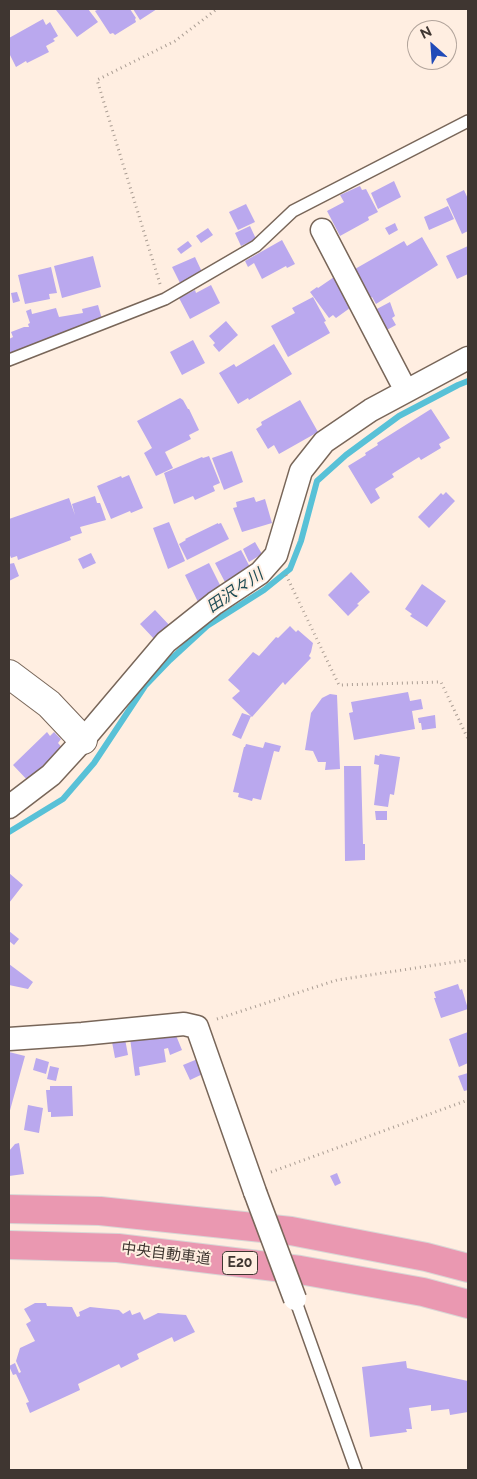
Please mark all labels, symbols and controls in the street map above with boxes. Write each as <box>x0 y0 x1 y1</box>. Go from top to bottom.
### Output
north arrow <box>407 20 457 70</box>
text: N <box>418 23 434 42</box>
water label: 田沢々川 <box>203 565 267 617</box>
street label: 中央自動車道 <box>120 1240 212 1268</box>
road number: E20 <box>222 1252 258 1274</box>

